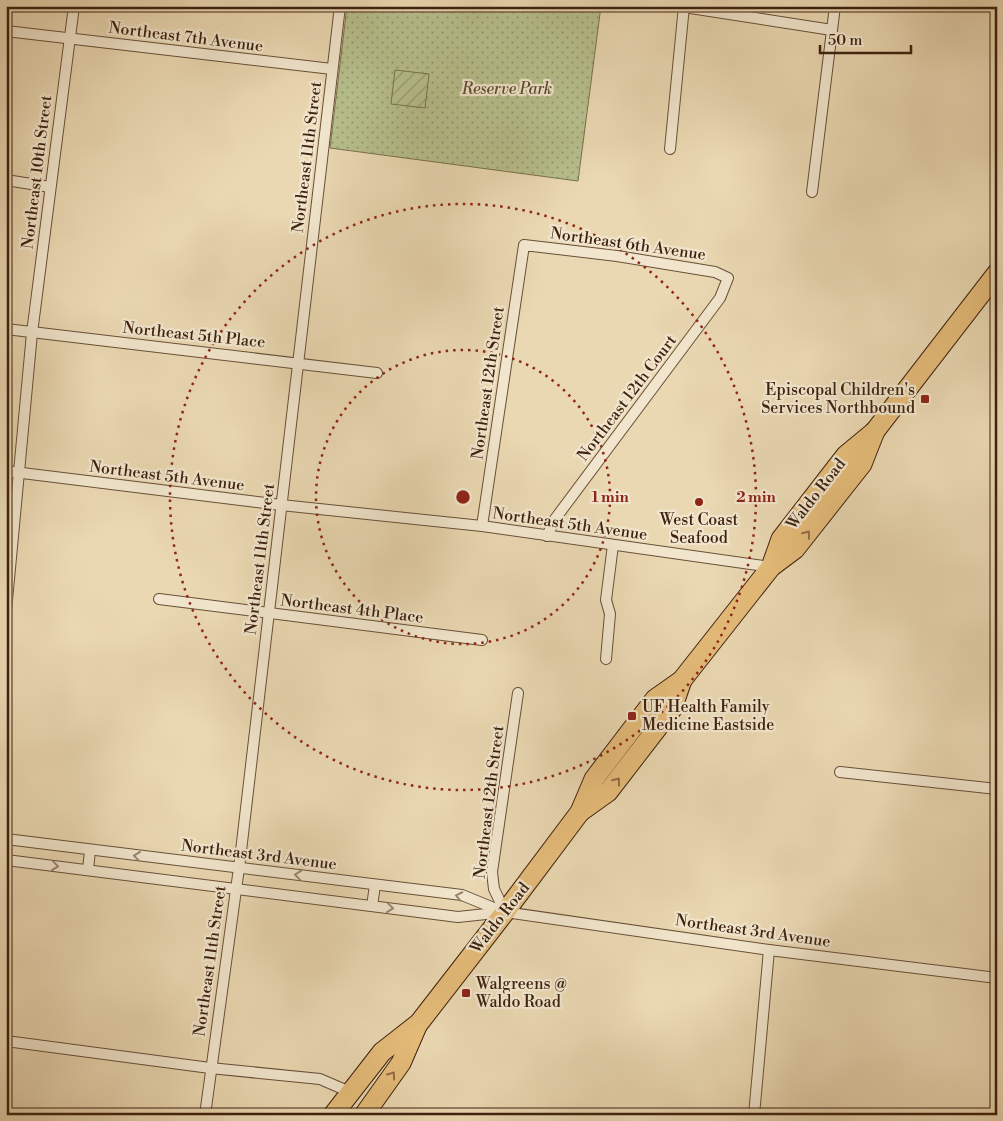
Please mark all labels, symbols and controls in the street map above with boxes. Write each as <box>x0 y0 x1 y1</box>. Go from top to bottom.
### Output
street label: Northeast 7th Avenue <box>108 18 264 56</box>
scale bar <box>820 22 912 54</box>
text: 50 m <box>828 31 862 50</box>
park label: Reserve Park <box>461 79 552 99</box>
street label: Northeast 11th Street <box>288 80 326 234</box>
street label: Northeast 10th Street <box>18 94 56 250</box>
street label: Northeast 6th Avenue <box>549 223 707 265</box>
street label: Northeast 12th Street <box>467 305 509 461</box>
street label: Northeast 5th Place <box>122 318 266 352</box>
street label: Northeast 12th Court <box>573 331 681 465</box>
place label: Episcopal Children's Services Northbound <box>761 380 915 418</box>
marker: Episcopal Children's Services Northbound <box>919 393 931 405</box>
street label: Waldo Road <box>781 454 850 534</box>
street label: Northeast 5th Avenue <box>88 457 246 495</box>
street label: Northeast 11th Street <box>241 482 279 636</box>
centre of rings <box>454 488 472 506</box>
text: 1 min <box>591 488 629 507</box>
text: 2 min <box>736 488 776 507</box>
marker: West Coast Seafood <box>693 496 705 508</box>
street label: Northeast 5th Avenue <box>491 503 649 545</box>
place label: West Coast Seafood <box>659 510 739 548</box>
one-way arrow <box>801 531 809 540</box>
street label: Northeast 4th Place <box>279 590 425 628</box>
place label: UF Health Family Medicine Eastside <box>642 697 774 735</box>
marker: UF Health Family Medicine Eastside <box>626 710 638 722</box>
street label: Northeast 12th Street <box>470 724 508 880</box>
one-way arrow <box>611 778 619 787</box>
street label: Northeast 3rd Avenue <box>180 836 338 874</box>
one-way arrow <box>132 851 140 862</box>
one-way arrow <box>51 860 59 871</box>
one-way arrow <box>294 870 302 881</box>
street label: Waldo Road <box>465 878 534 958</box>
street label: Northeast 11th Street <box>190 884 231 1038</box>
one-way arrow <box>455 891 464 901</box>
one-way arrow <box>386 902 394 913</box>
street label: Northeast 3rd Avenue <box>674 910 832 952</box>
place label: Walgreens @ Waldo Road <box>475 974 567 1012</box>
marker: Walgreens @ Waldo Road <box>460 987 472 999</box>
one-way arrow <box>387 1072 395 1081</box>

